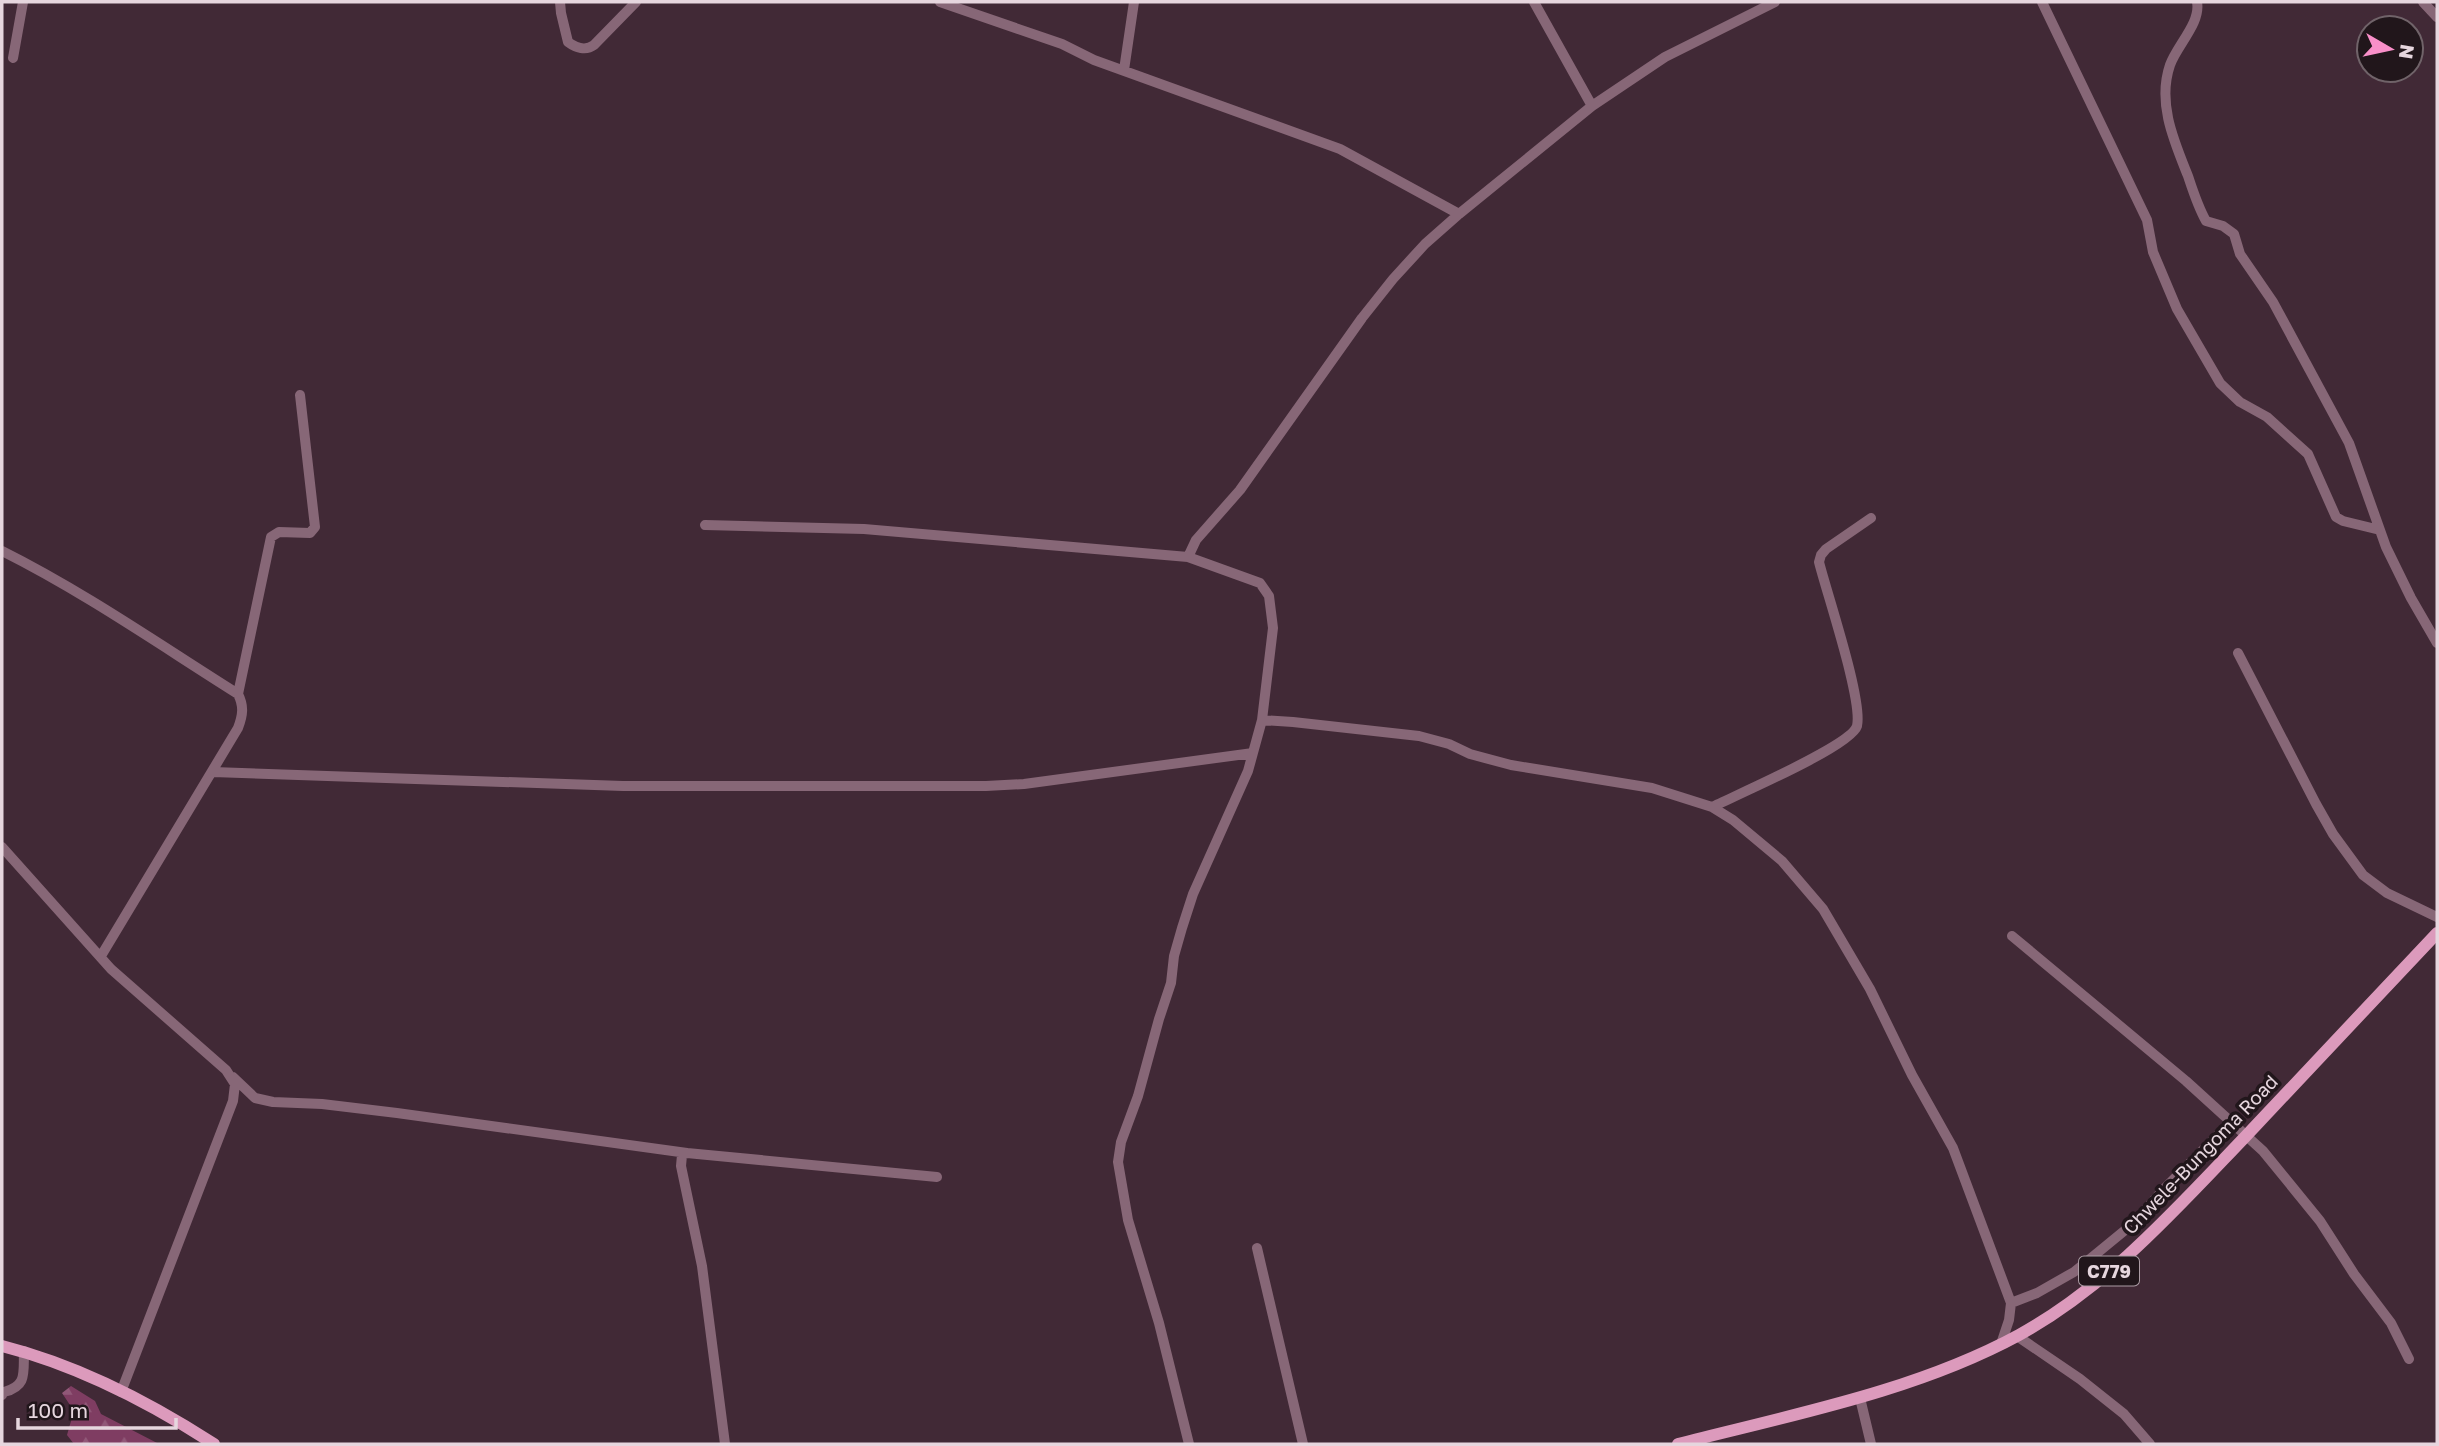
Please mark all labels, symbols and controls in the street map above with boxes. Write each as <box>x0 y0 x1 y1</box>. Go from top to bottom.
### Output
north arrow <box>2355 14 2425 84</box>
text: N <box>2395 43 2420 61</box>
street label: Chwele-Bungoma Road <box>2118 1070 2282 1238</box>
road number: C779 <box>2079 1256 2139 1286</box>
scale bar <box>18 1386 175 1430</box>
text: 100 m <box>28 1397 88 1423</box>

